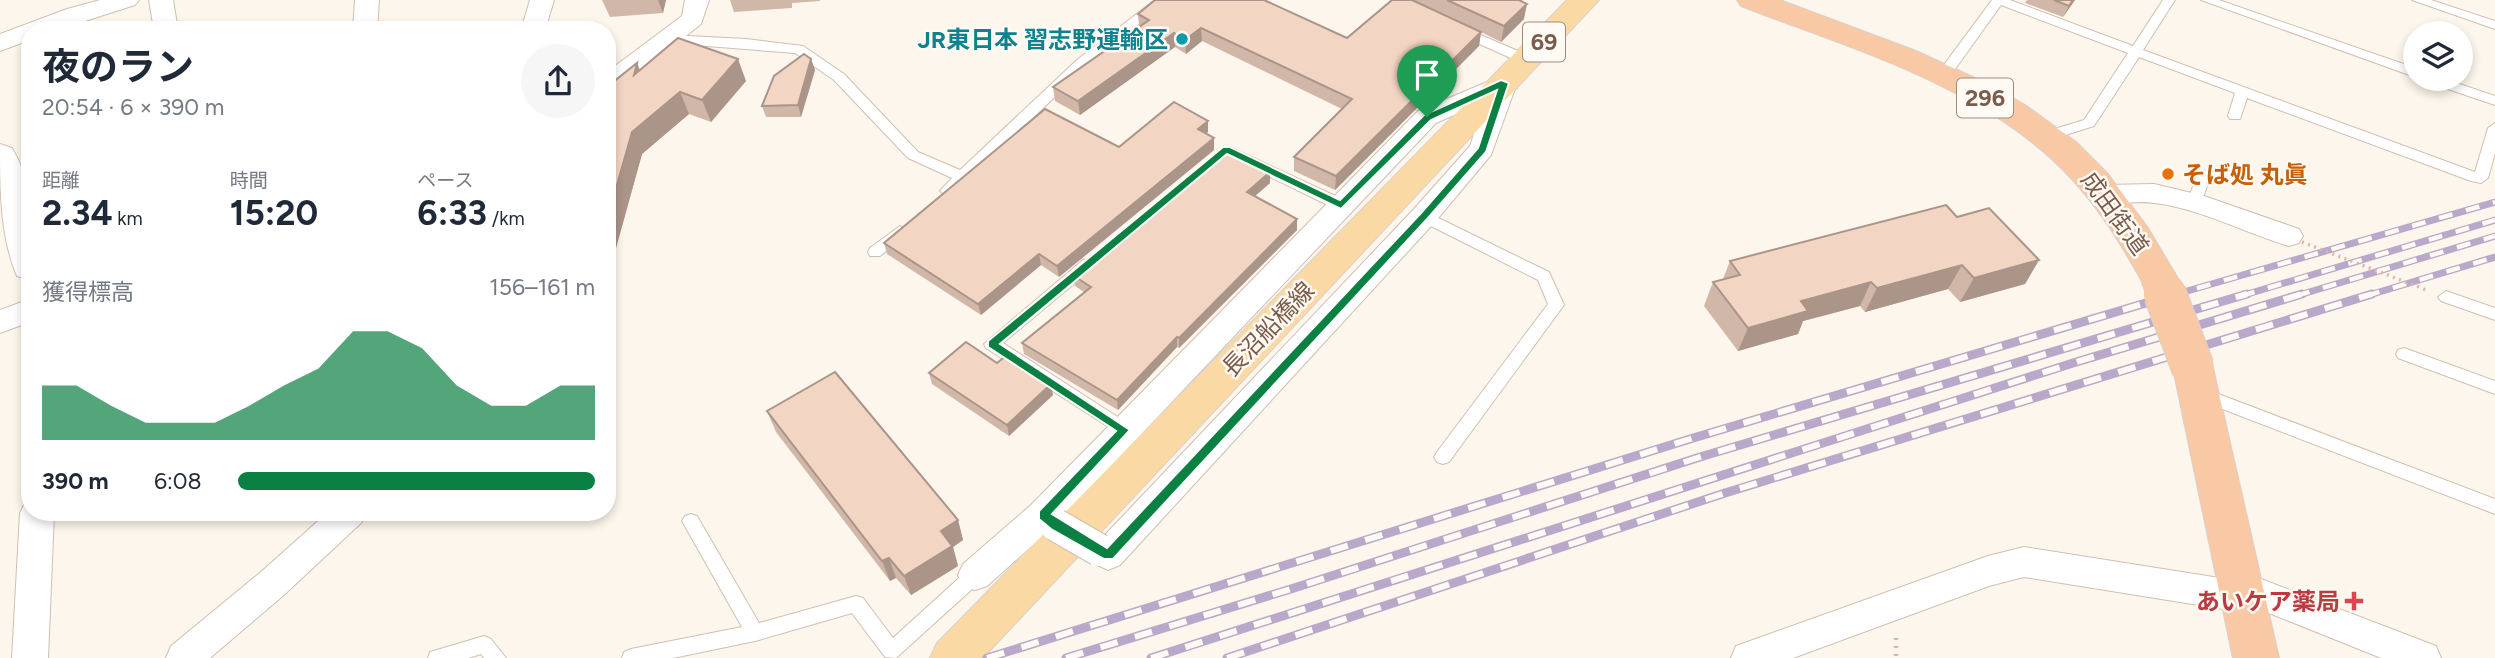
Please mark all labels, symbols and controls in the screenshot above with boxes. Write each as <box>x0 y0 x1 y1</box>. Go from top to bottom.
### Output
map controls <box>2403 21 2473 91</box>
button: layers <box>2403 21 2473 91</box>
road number: 69 <box>1523 22 1565 61</box>
place label: JR東日本 習志野運輸区 <box>918 25 1168 54</box>
marker: JR東日本 習志野運輸区 <box>1174 31 1190 47</box>
text: 夜のラン <box>42 44 194 90</box>
button: share <box>521 44 595 118</box>
pin <box>1397 45 1457 117</box>
icon: arrive <box>1408 56 1446 94</box>
road number: 296 <box>1957 78 2013 118</box>
text: 20:54 · 6 × 390 m <box>42 93 224 121</box>
place label: そば処 丸眞 <box>2182 160 2308 189</box>
street label: 成田街道 <box>2075 166 2155 260</box>
marker: そば処 丸眞 <box>2160 166 2176 182</box>
text: 距離 <box>42 169 80 192</box>
text: 時間 <box>230 169 268 192</box>
text: ペース <box>417 169 473 192</box>
text: 2.34 <box>42 192 113 234</box>
text: 15:20 <box>230 192 318 234</box>
text: 6:33 <box>417 192 487 234</box>
text: km <box>113 207 143 230</box>
text: /km <box>487 207 525 230</box>
text: 156–161 m <box>489 273 595 301</box>
street label: 長沼船橋線 <box>1216 276 1320 382</box>
text: 獲得標高 <box>42 278 134 306</box>
text: 390 m <box>42 467 109 495</box>
text: 6:08 <box>154 467 202 495</box>
place label: あいケア薬局 <box>2196 587 2340 616</box>
marker: あいケア薬局 <box>2346 593 2362 609</box>

